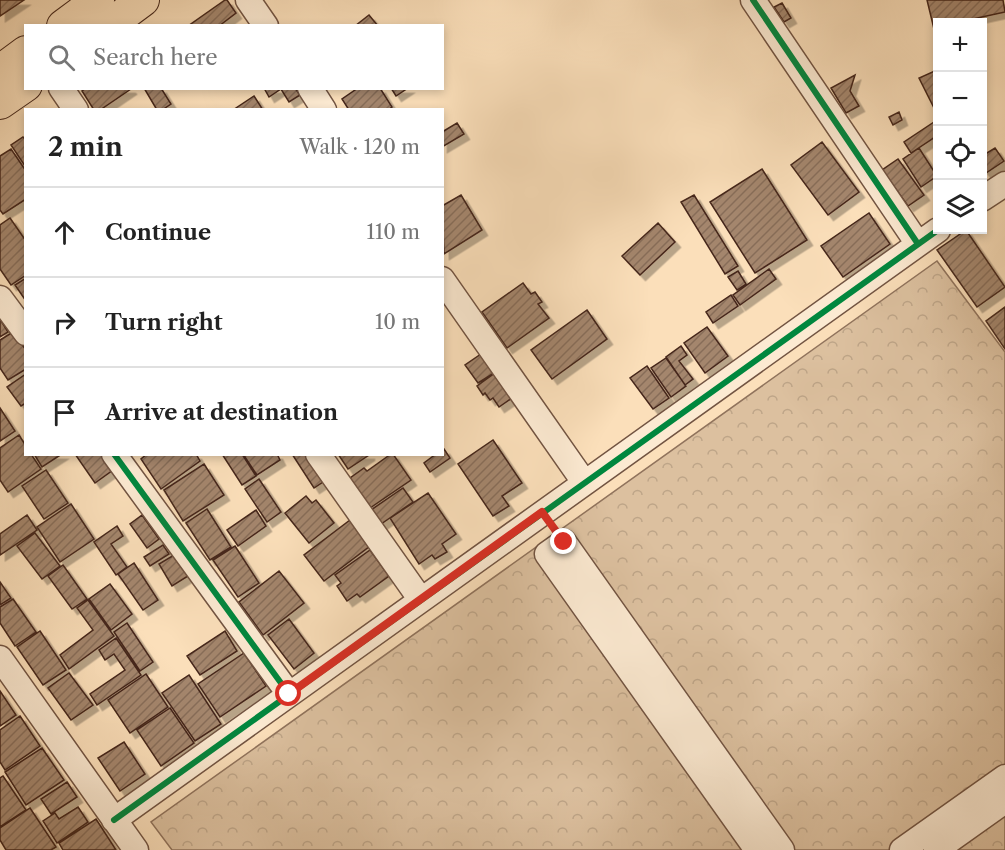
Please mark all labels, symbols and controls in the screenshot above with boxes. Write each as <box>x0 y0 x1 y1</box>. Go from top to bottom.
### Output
map controls <box>933 18 987 234</box>
button: + <box>933 18 987 72</box>
search box <box>24 24 444 90</box>
icon: search <box>45 41 78 74</box>
text: Search here <box>93 44 218 71</box>
button: − <box>933 72 987 126</box>
button: locate <box>933 126 987 180</box>
text: 2 min <box>48 131 123 163</box>
text: Walk · 120 m <box>299 135 420 159</box>
button: layers <box>933 180 987 234</box>
icon: ahead <box>48 216 81 249</box>
text: Continue <box>105 219 211 246</box>
text: 110 m <box>367 220 420 244</box>
icon: right <box>48 306 81 339</box>
text: Turn right <box>105 309 223 336</box>
text: 10 m <box>375 310 420 334</box>
icon: arrive <box>48 396 81 429</box>
text: Arrive at destination <box>105 399 338 426</box>
route end <box>550 528 576 554</box>
route start <box>275 680 301 706</box>

